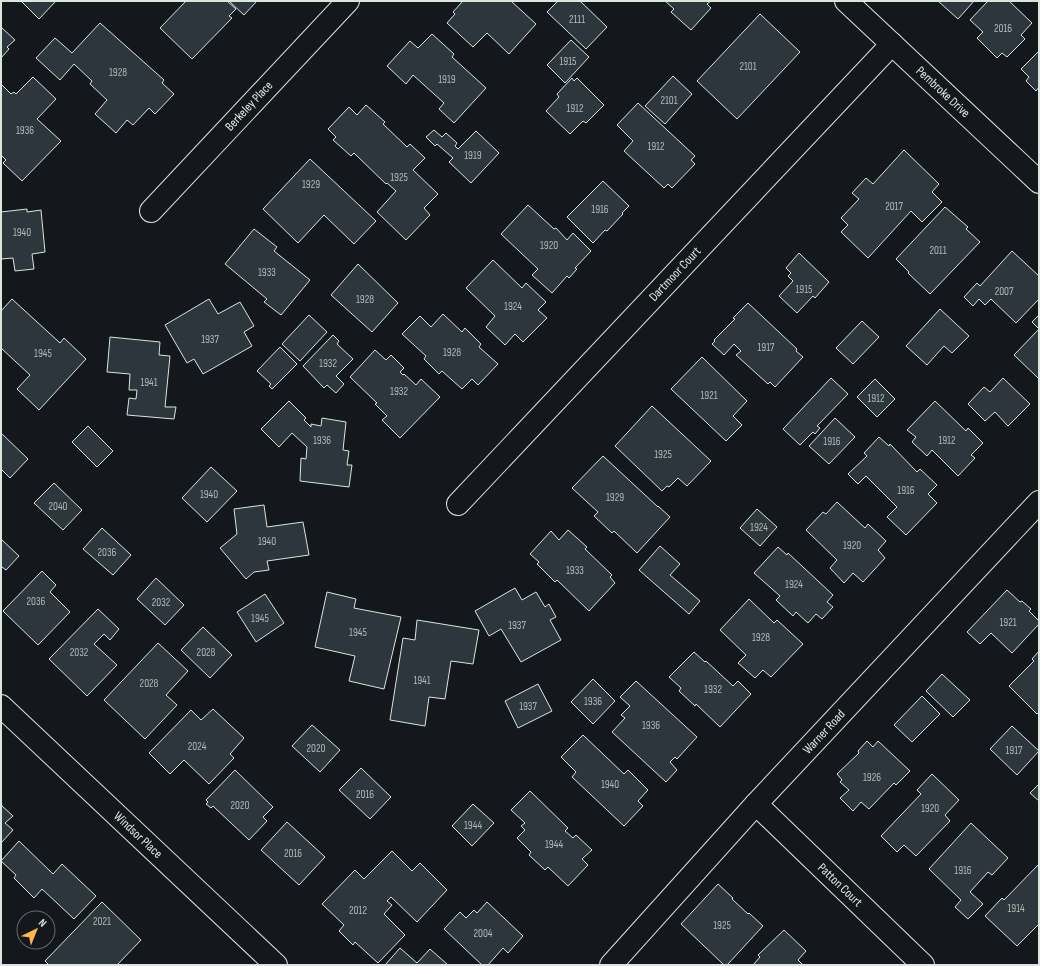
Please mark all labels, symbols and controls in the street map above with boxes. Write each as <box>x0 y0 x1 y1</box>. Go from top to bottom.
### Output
house number: 2111 <box>569 13 585 26</box>
house number: 2016 <box>994 22 1012 35</box>
house number: 1915 <box>560 55 576 68</box>
house number: 2101 <box>739 60 757 73</box>
street label: Pembroke Drive <box>913 63 973 121</box>
house number: 1928 <box>109 66 127 79</box>
house number: 1919 <box>438 73 456 86</box>
street label: Berkeley Place <box>222 78 276 134</box>
house number: 2101 <box>660 94 678 107</box>
house number: 1912 <box>566 102 584 115</box>
house number: 1936 <box>16 124 34 137</box>
house number: 1912 <box>647 140 665 153</box>
house number: 1919 <box>464 149 482 162</box>
house number: 1925 <box>390 171 408 184</box>
house number: 1929 <box>302 178 320 191</box>
house number: 2017 <box>885 200 903 213</box>
house number: 1916 <box>591 203 609 216</box>
house number: 1940 <box>13 226 31 239</box>
house number: 1920 <box>540 239 558 252</box>
street label: Dartmoor Court <box>646 243 704 305</box>
house number: 2011 <box>929 244 947 257</box>
house number: 1933 <box>258 266 276 279</box>
house number: 1915 <box>796 283 812 296</box>
house number: 2007 <box>995 285 1014 298</box>
house number: 1928 <box>356 293 374 306</box>
house number: 1924 <box>504 300 522 313</box>
house number: 1937 <box>201 333 219 346</box>
house number: 1917 <box>758 341 775 354</box>
house number: 1928 <box>443 346 461 359</box>
house number: 1945 <box>34 347 52 360</box>
house number: 1932 <box>319 357 337 370</box>
house number: 1941 <box>140 376 158 389</box>
house number: 1932 <box>390 385 408 398</box>
house number: 1921 <box>700 389 718 402</box>
house number: 1912 <box>867 392 885 405</box>
house number: 1936 <box>313 434 331 447</box>
house number: 1912 <box>938 434 956 447</box>
house number: 1916 <box>823 435 841 448</box>
house number: 1925 <box>654 448 672 461</box>
house number: 1916 <box>897 484 915 497</box>
house number: 1940 <box>200 488 218 501</box>
house number: 1929 <box>606 491 624 504</box>
house number: 2040 <box>49 500 68 513</box>
house number: 1924 <box>750 521 768 534</box>
house number: 1940 <box>258 535 276 548</box>
house number: 1920 <box>843 539 861 552</box>
house number: 2036 <box>98 546 117 559</box>
house number: 1933 <box>566 564 584 577</box>
house number: 1924 <box>785 578 803 591</box>
house number: 2036 <box>27 595 46 608</box>
house number: 2032 <box>152 596 171 609</box>
house number: 1945 <box>251 612 269 625</box>
house number: 1921 <box>999 616 1017 629</box>
house number: 1937 <box>508 619 526 632</box>
house number: 1945 <box>349 626 367 639</box>
house number: 1928 <box>752 631 770 644</box>
house number: 2032 <box>70 646 89 659</box>
house number: 2028 <box>197 646 216 659</box>
house number: 1941 <box>413 674 431 687</box>
house number: 2028 <box>140 677 159 690</box>
house number: 1932 <box>704 683 722 696</box>
house number: 1936 <box>584 695 602 708</box>
house number: 1937 <box>519 700 537 713</box>
street label: Warner Road <box>799 706 849 758</box>
house number: 1936 <box>642 719 660 732</box>
house number: 2024 <box>188 740 207 753</box>
house number: 2020 <box>307 742 326 755</box>
house number: 1917 <box>1006 744 1023 757</box>
house number: 1926 <box>863 771 881 784</box>
house number: 1940 <box>601 778 619 791</box>
house number: 2016 <box>356 788 374 801</box>
house number: 2020 <box>231 799 250 812</box>
house number: 1920 <box>921 802 939 815</box>
street label: Windsor Place <box>110 808 166 862</box>
house number: 1944 <box>464 819 482 832</box>
house number: 1944 <box>545 838 563 851</box>
house number: 2016 <box>284 847 302 860</box>
street label: Patton Court <box>814 860 866 910</box>
house number: 1916 <box>954 864 972 877</box>
house number: 1914 <box>1007 902 1025 915</box>
house number: 2012 <box>349 904 367 917</box>
north arrow <box>16 910 56 950</box>
house number: 2021 <box>93 915 111 928</box>
text: N <box>36 916 49 930</box>
house number: 1925 <box>713 919 731 932</box>
house number: 2004 <box>474 927 493 940</box>

